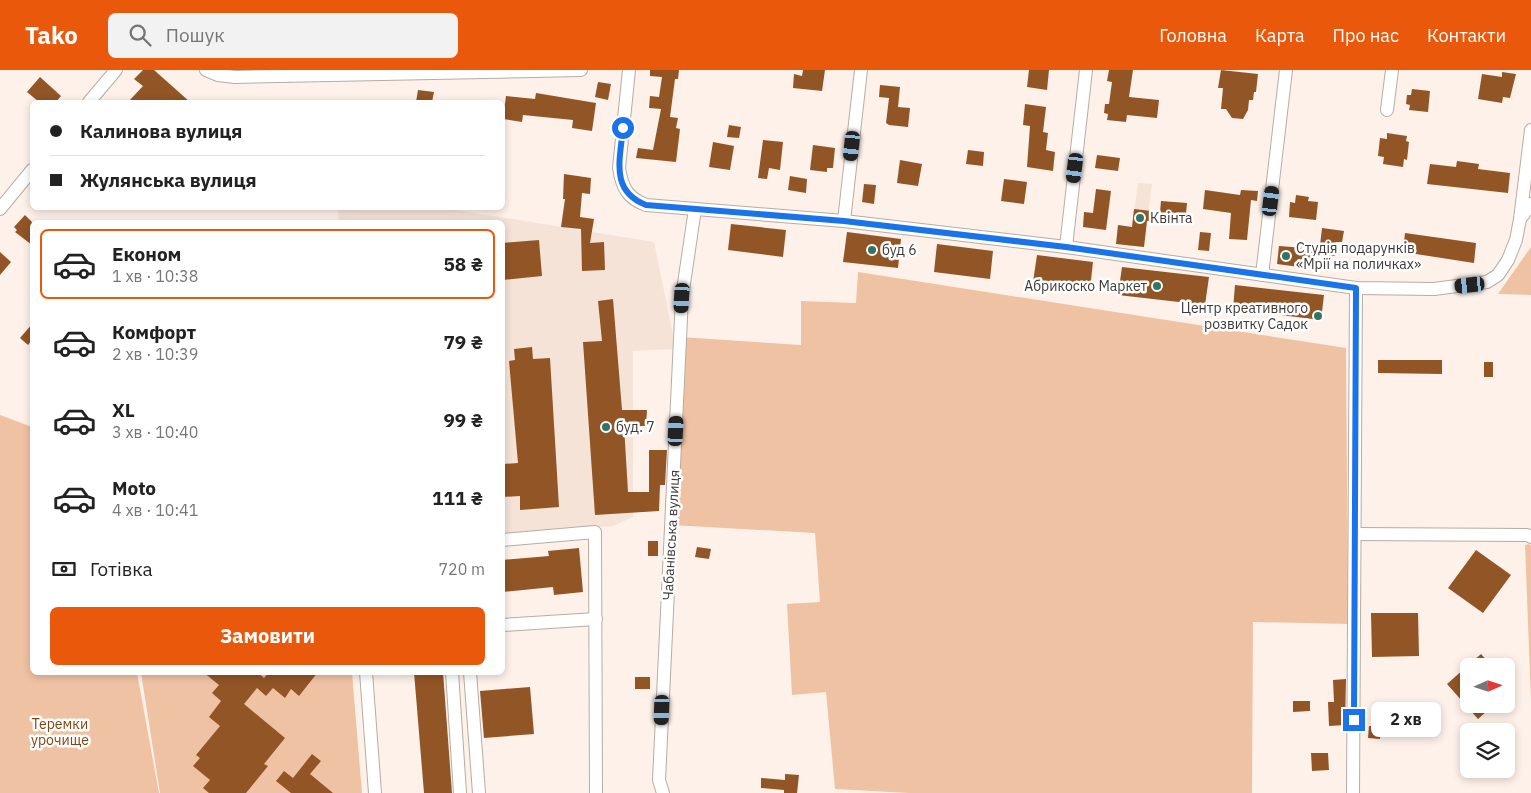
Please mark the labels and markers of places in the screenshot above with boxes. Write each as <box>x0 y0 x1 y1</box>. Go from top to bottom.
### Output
place label: Квінта <box>1150 209 1193 227</box>
marker: Квінта <box>1134 212 1146 224</box>
place label: Студія подарунків «Мрії на поличках» <box>1296 239 1421 273</box>
place label: буд 6 <box>882 241 917 259</box>
marker: буд 6 <box>866 244 878 256</box>
marker: Студія подарунків «Мрії на поличках» <box>1280 250 1292 262</box>
place label: Абрикоско Маркет <box>1024 277 1147 295</box>
marker: Абрикоско Маркет <box>1151 280 1163 292</box>
place label: Центр креативного розвитку Садок <box>1181 299 1308 333</box>
marker: Центр креативного розвитку Садок <box>1312 310 1324 322</box>
place label: буд. 7 <box>616 418 655 436</box>
marker: буд. 7 <box>600 421 612 433</box>

